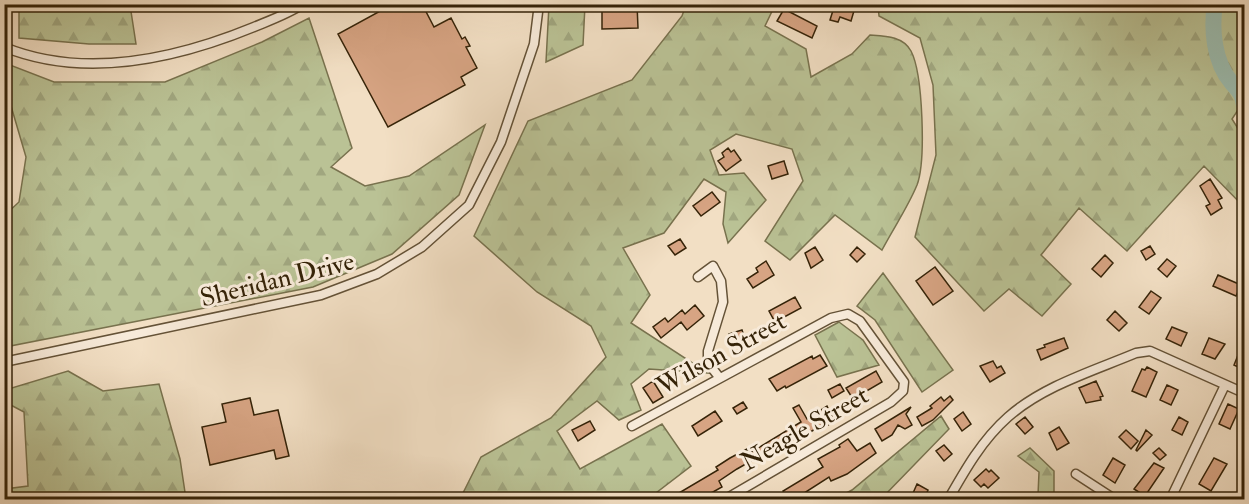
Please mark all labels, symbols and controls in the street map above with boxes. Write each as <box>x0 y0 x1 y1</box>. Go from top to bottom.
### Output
street label: Sheridan Drive <box>197 245 358 315</box>
street label: Wilson Street <box>650 305 792 403</box>
street label: Neagle Street <box>735 379 874 478</box>

